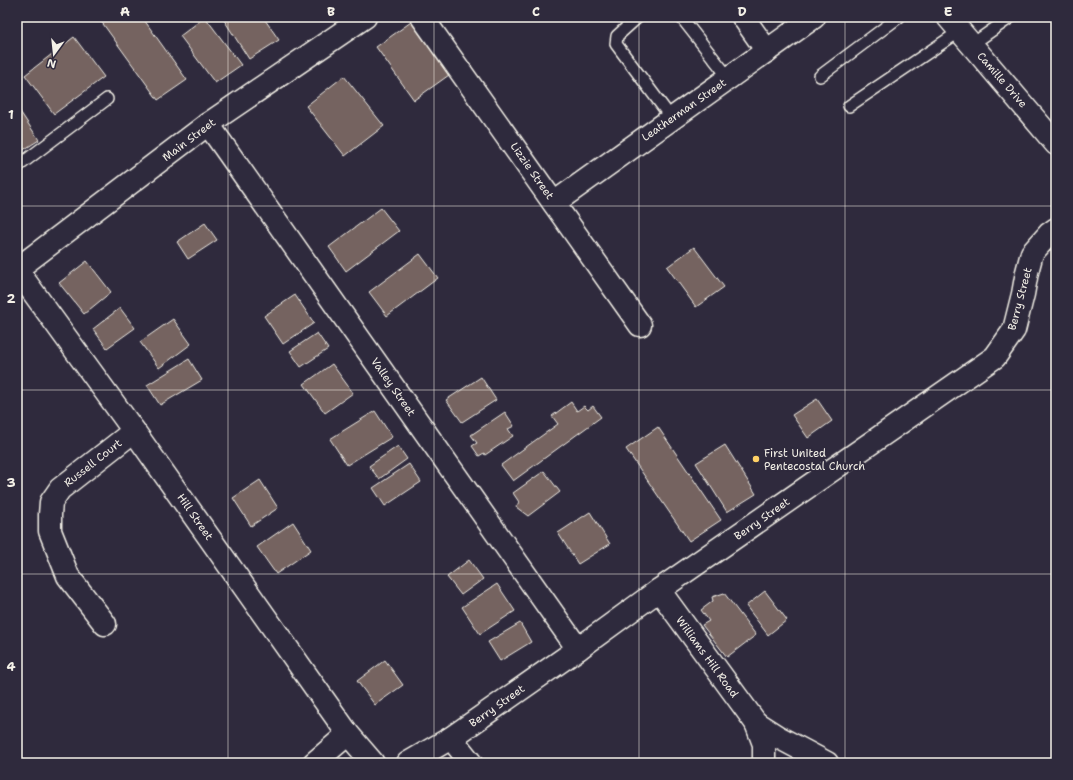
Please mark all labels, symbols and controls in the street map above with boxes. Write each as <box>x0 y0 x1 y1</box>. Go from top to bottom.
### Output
text: A <box>120 3 130 20</box>
text: B <box>327 3 335 20</box>
text: C <box>532 3 540 20</box>
text: D <box>737 3 747 20</box>
text: E <box>944 3 953 20</box>
north arrow <box>34 34 74 74</box>
street label: Camille Drive <box>974 49 1030 111</box>
text: N <box>45 55 58 72</box>
street label: Leatherman Street <box>639 75 729 145</box>
text: 1 <box>8 106 14 123</box>
street label: Main Street <box>159 115 219 165</box>
street label: Lizzie Street <box>507 139 557 203</box>
street label: Berry Street <box>1004 266 1036 332</box>
text: 2 <box>6 290 16 307</box>
street label: Valley Street <box>367 355 419 419</box>
street label: Russell Court <box>61 436 125 490</box>
place label: First United Pentecostal Church <box>764 446 865 474</box>
marker: First United Pentecostal Church <box>751 454 761 464</box>
text: 3 <box>6 474 16 491</box>
street label: Hill Street <box>173 491 217 543</box>
street label: Berry Street <box>731 494 793 544</box>
street label: Williams Hill Road <box>672 613 742 701</box>
text: 4 <box>6 658 16 675</box>
street label: Berry Street <box>466 681 528 731</box>

